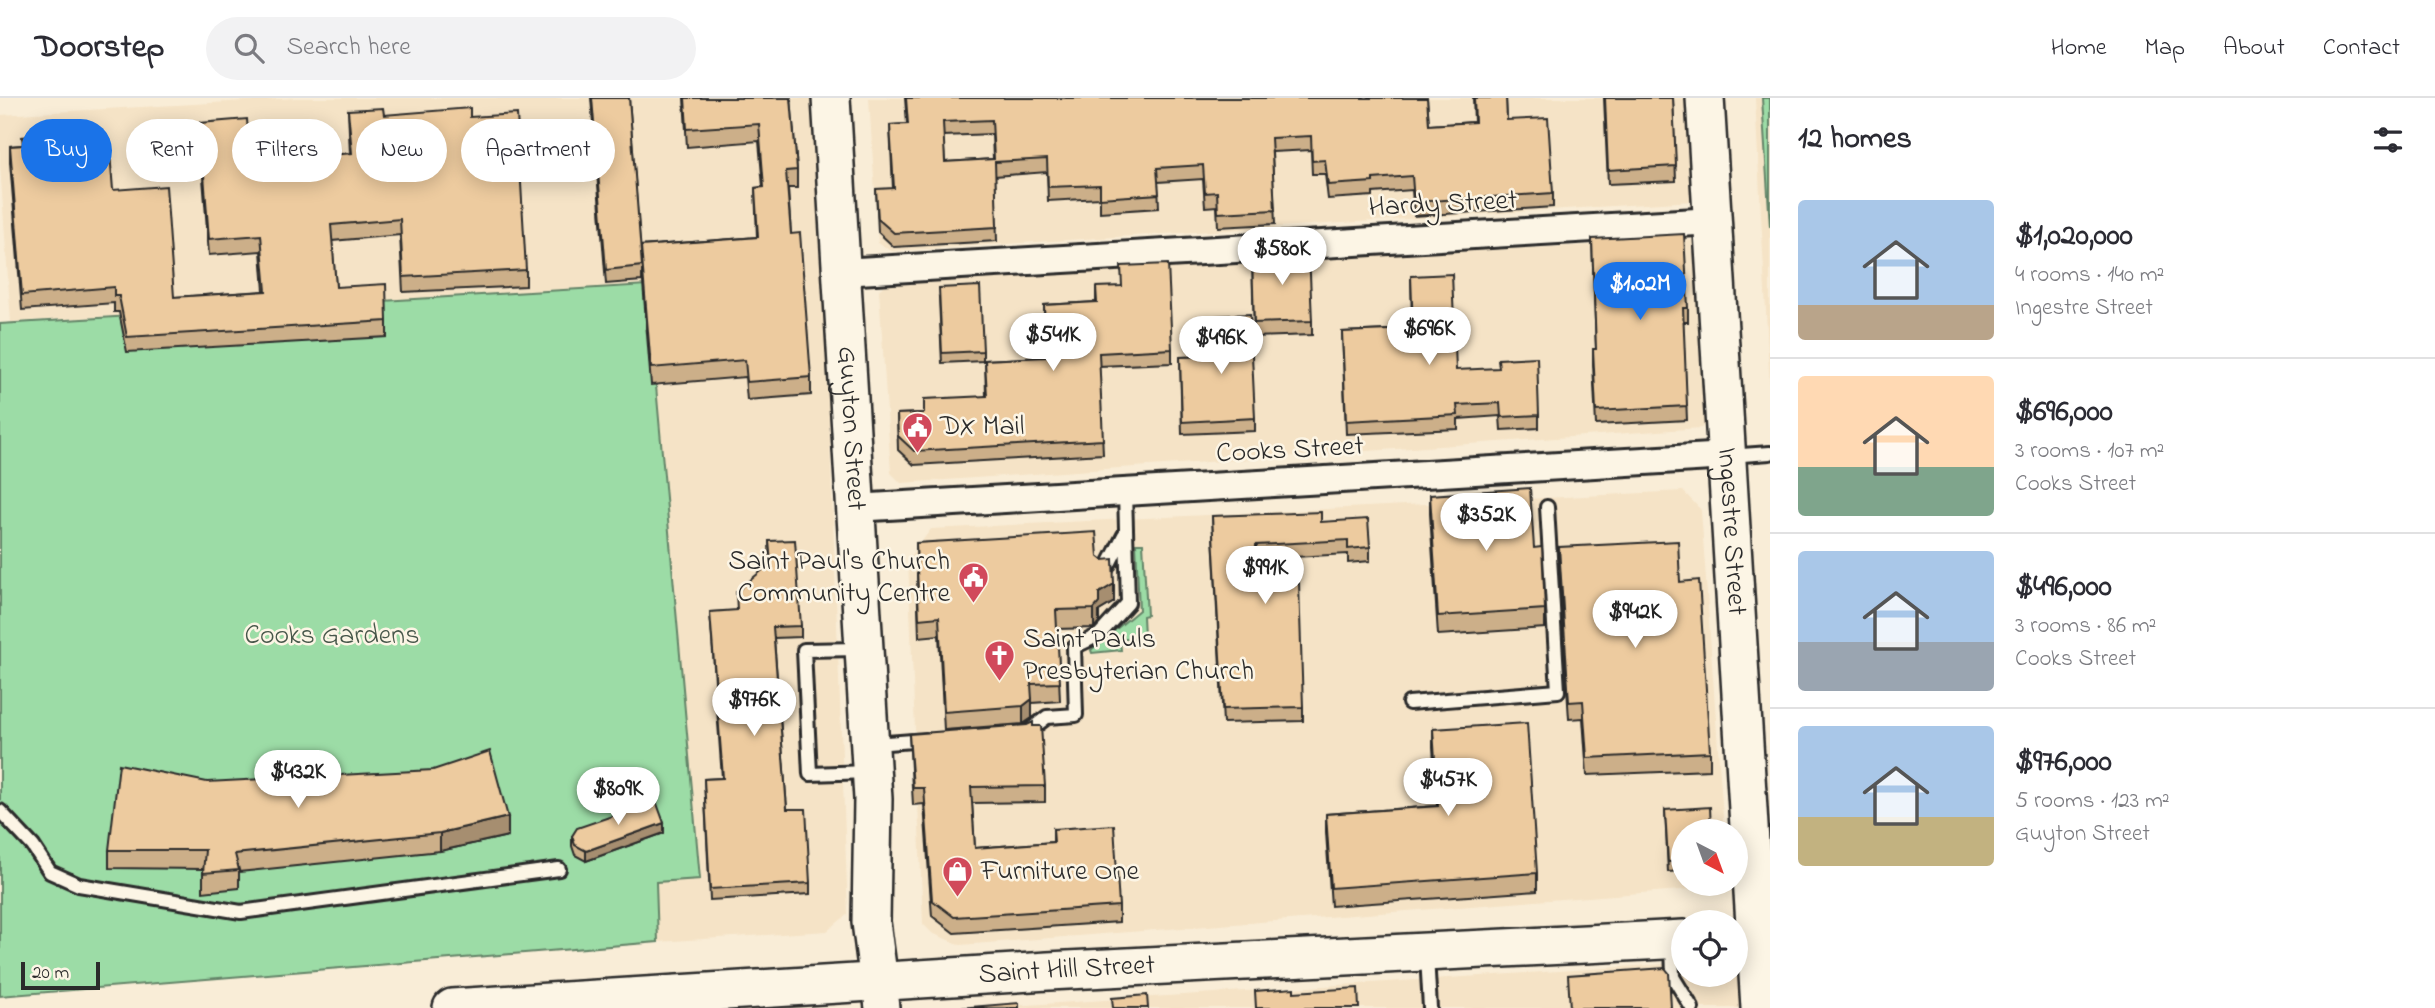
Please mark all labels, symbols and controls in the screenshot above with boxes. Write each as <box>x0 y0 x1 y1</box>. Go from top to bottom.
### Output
search box <box>206 17 696 80</box>
text: Doorstep <box>35 24 164 72</box>
icon: search <box>230 29 268 67</box>
text: Search here <box>286 29 411 67</box>
text: Home <box>2051 31 2107 66</box>
text: Map <box>2145 31 2185 66</box>
text: About <box>2223 31 2285 66</box>
text: Contact <box>2323 31 2400 66</box>
text: 12 homes <box>1798 118 1912 162</box>
chip: Buy <box>21 119 112 182</box>
chip: Rent <box>126 119 218 182</box>
chip: Filters <box>232 119 342 182</box>
chip: New <box>356 119 447 182</box>
chip: Apartment <box>461 119 615 182</box>
icon: filters <box>2369 121 2407 159</box>
street label: Hardy Street <box>1368 181 1518 229</box>
text: $1,020,000 <box>2015 215 2133 259</box>
pin: $580K <box>1233 228 1331 287</box>
icon: home <box>1854 228 1938 312</box>
text: $580K <box>1254 233 1310 266</box>
text: 4 rooms · 140 m² <box>2015 259 2164 292</box>
pin: $1.02M <box>1583 262 1697 322</box>
text: $1.02M <box>1609 268 1671 301</box>
text: Ingestre Street <box>2015 292 2153 325</box>
pin: $696K <box>1380 308 1478 367</box>
text: $696K <box>1403 313 1455 346</box>
pin: $541K <box>1004 314 1102 373</box>
pin: $496K <box>1172 316 1270 376</box>
text: $541K <box>1025 319 1081 352</box>
text: $496K <box>1195 322 1247 355</box>
street label: Guyton Street <box>825 345 876 512</box>
text: $696,000 <box>2015 391 2113 435</box>
icon: home <box>1854 404 1938 488</box>
place label: DX Mail <box>939 407 1024 448</box>
public building icon: DX Mail <box>900 410 934 454</box>
street label: Cooks Street <box>1215 427 1365 475</box>
text: 3 rooms · 107 m² <box>2015 435 2164 468</box>
street label: Ingestre Street <box>1706 446 1757 616</box>
text: Cooks Street <box>2015 468 2136 501</box>
pin: $352K <box>1437 494 1535 553</box>
text: $352K <box>1456 499 1516 532</box>
place label: Saint Paul's Church Community Centre <box>728 542 950 615</box>
pin: $991K <box>1216 546 1314 606</box>
text: $991K <box>1242 552 1288 585</box>
public building icon: Saint Paul's Church Community Centre <box>956 561 990 605</box>
text: $496,000 <box>2015 566 2112 610</box>
icon: home <box>1854 579 1938 663</box>
pin: $942K <box>1586 590 1684 650</box>
text: $942K <box>1609 596 1661 629</box>
text: 3 rooms · 86 m² <box>2015 610 2156 643</box>
park label: Cooks Gardens <box>245 616 419 657</box>
place label: Saint Pauls Presbyterian Church <box>1023 620 1254 693</box>
church icon: Saint Pauls Presbyterian Church <box>983 639 1017 683</box>
text: Cooks Street <box>2015 643 2136 676</box>
pin: $976K <box>705 678 803 738</box>
text: $976K <box>728 684 780 717</box>
text: $976,000 <box>2015 741 2112 785</box>
pin: $432K <box>249 750 347 810</box>
icon: home <box>1854 754 1938 838</box>
text: $432K <box>270 756 326 789</box>
pin: $457K <box>1399 758 1497 818</box>
text: $457K <box>1419 764 1477 797</box>
pin: $809K <box>569 768 667 827</box>
text: $809K <box>593 773 643 806</box>
text: 5 rooms · 123 m² <box>2015 785 2170 818</box>
text: Guyton Street <box>2015 818 2150 851</box>
north arrow <box>1671 819 1748 896</box>
map controls <box>1671 819 1748 987</box>
place label: Furniture One <box>980 852 1139 893</box>
shop icon: Furniture One <box>941 855 975 899</box>
button: locate <box>1671 910 1748 987</box>
street label: Saint Hill Street <box>977 945 1156 996</box>
scale bar <box>21 959 100 991</box>
text: 20 m <box>32 960 69 987</box>

